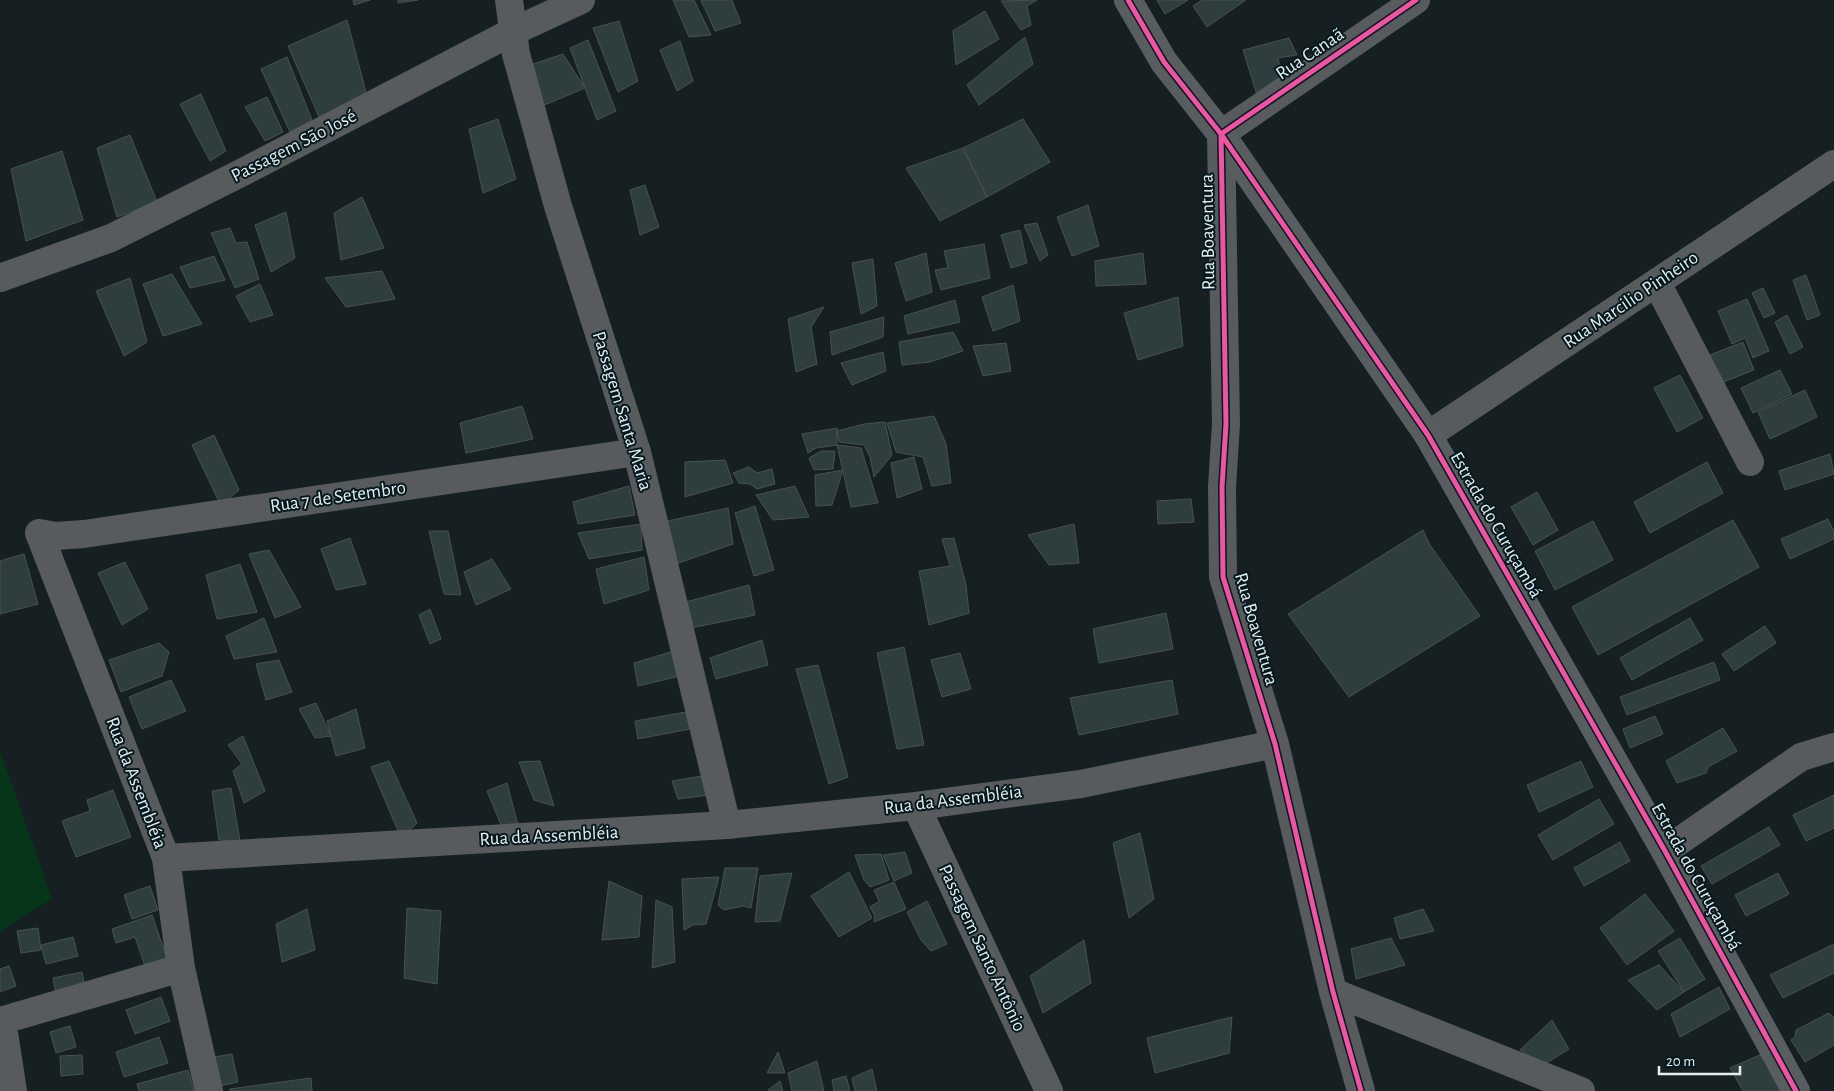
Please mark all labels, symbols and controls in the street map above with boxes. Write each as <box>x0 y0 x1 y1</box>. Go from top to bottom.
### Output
street label: Rua Canaã <box>1273 24 1348 84</box>
street label: Passagem São José <box>228 106 360 186</box>
street label: Rua Boaventura <box>1197 173 1219 290</box>
street label: Rua Marcilio Pinheiro <box>1560 248 1702 352</box>
street label: Passagem Santa Maria <box>589 329 655 493</box>
street label: Estrada do Curuçambá <box>1446 449 1546 602</box>
street label: Rua 7 de Setembro <box>269 478 407 516</box>
street label: Rua Boaventura <box>1231 571 1281 688</box>
street label: Rua da Assembléia <box>102 715 170 852</box>
street label: Rua da Assembléia <box>883 782 1023 818</box>
street label: Estrada do Curuçambá <box>1648 800 1745 954</box>
street label: Rua da Assembléia <box>479 823 619 849</box>
street label: Passagem Santo Antônio <box>935 862 1029 1034</box>
scale bar <box>1659 1044 1740 1076</box>
text: 20 m <box>1666 1054 1695 1069</box>

